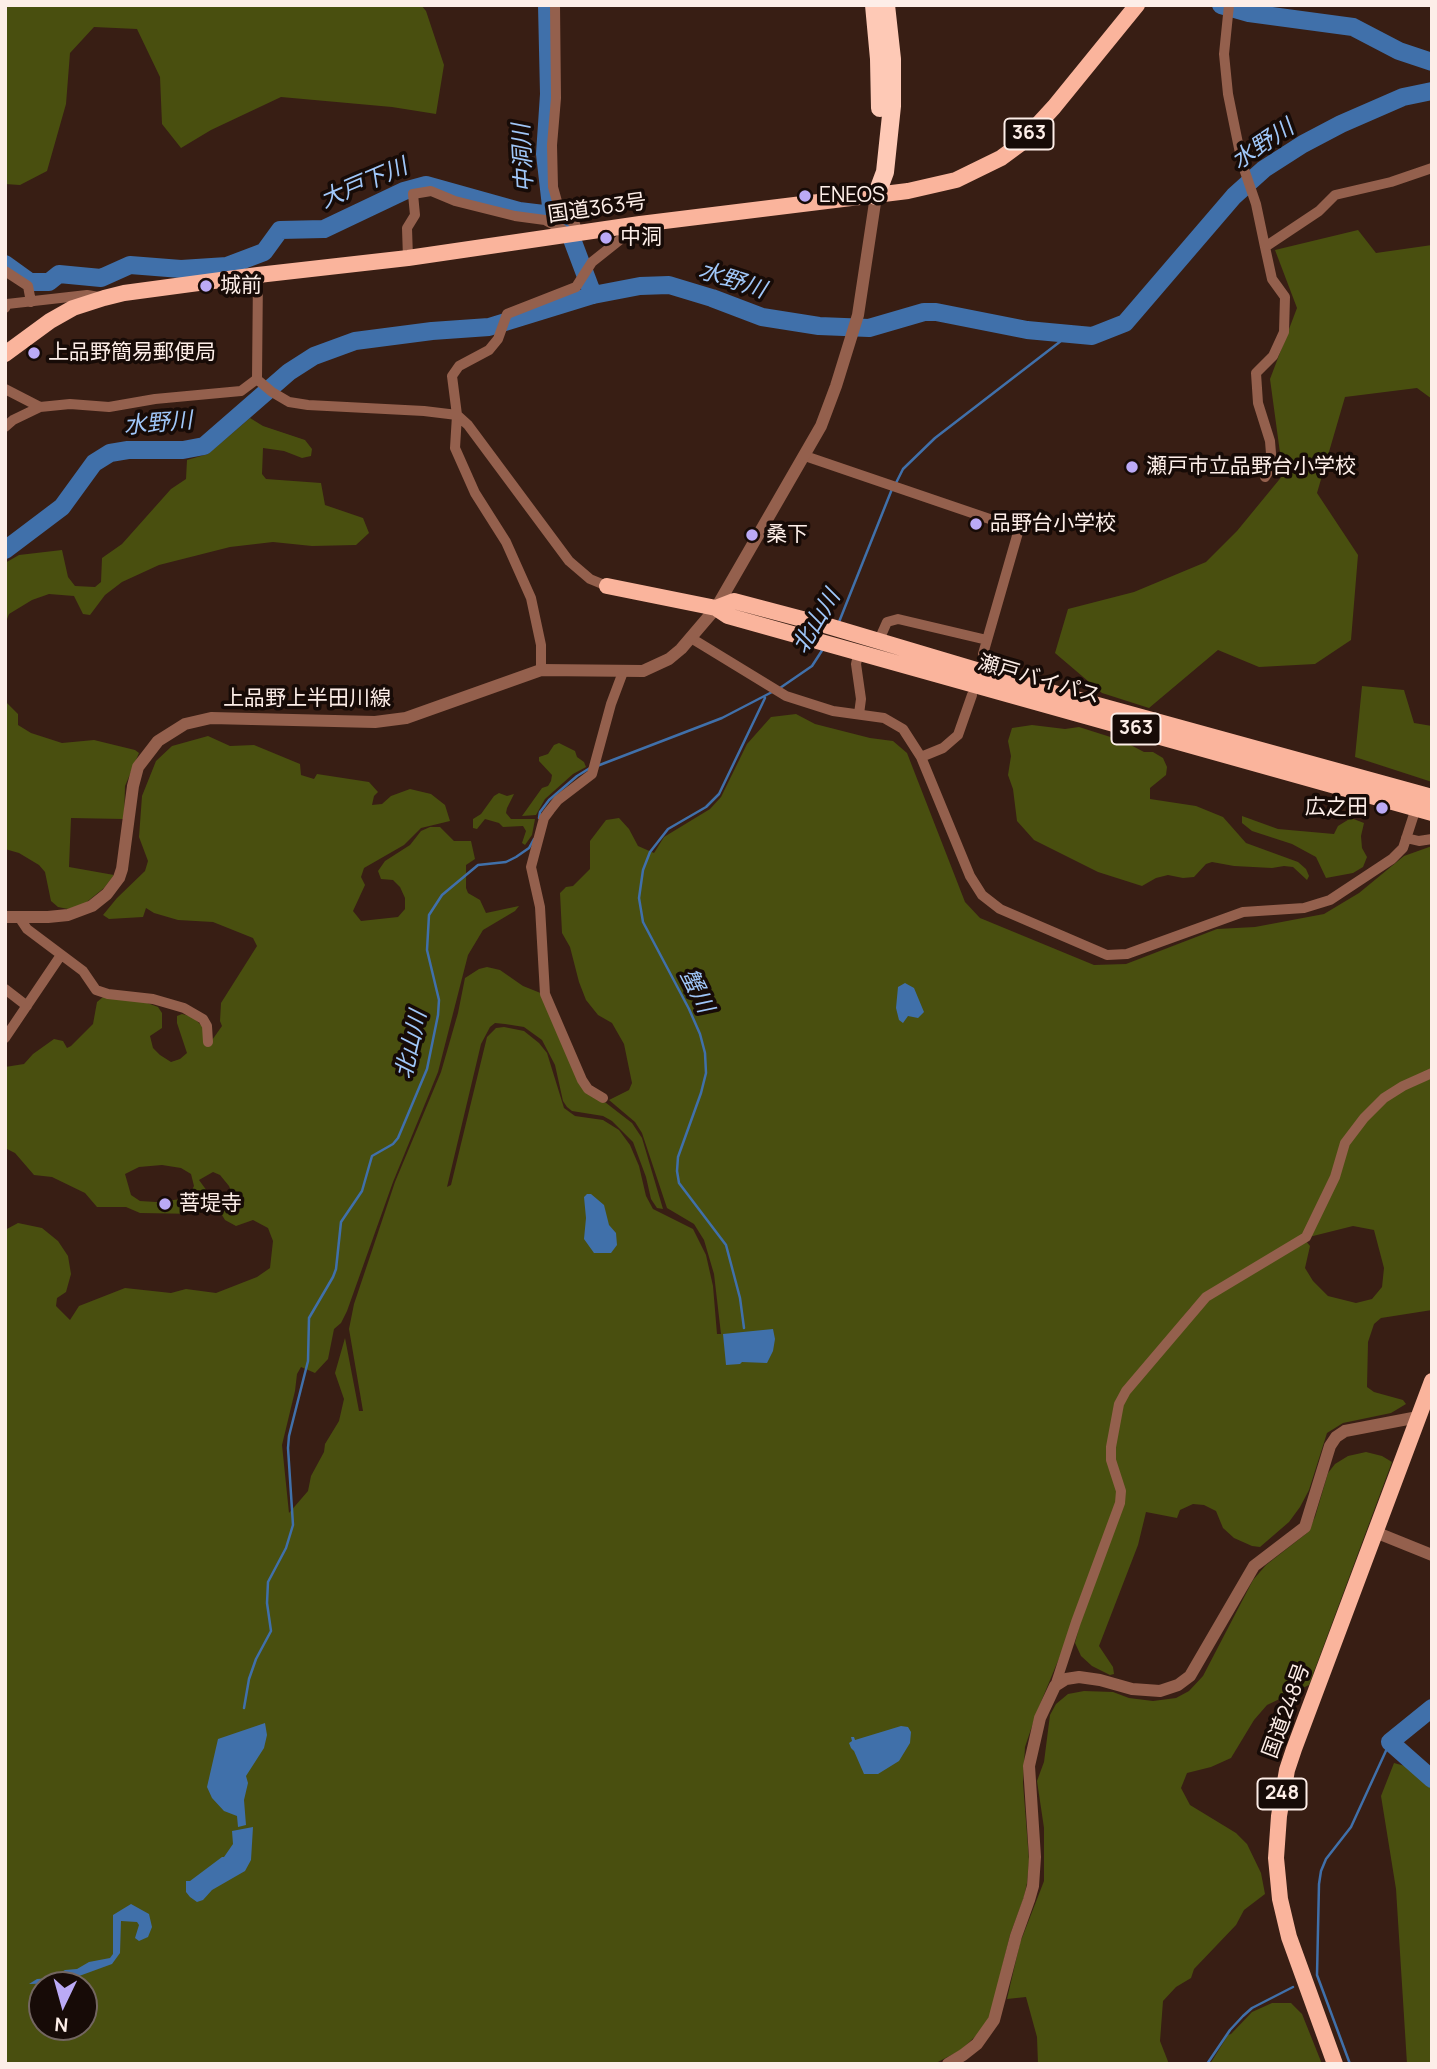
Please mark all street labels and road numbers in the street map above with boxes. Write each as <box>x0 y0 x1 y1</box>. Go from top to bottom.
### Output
road number: 363 <box>1004 118 1054 150</box>
street label: 国道363号 <box>546 190 648 228</box>
street label: 瀬戸バイパス <box>975 651 1103 709</box>
street label: 上品野上半田川線 <box>223 686 391 712</box>
road number: 363 <box>1112 714 1160 744</box>
street label: 国道248号 <box>1258 1660 1316 1762</box>
road number: 248 <box>1258 1778 1306 1810</box>

